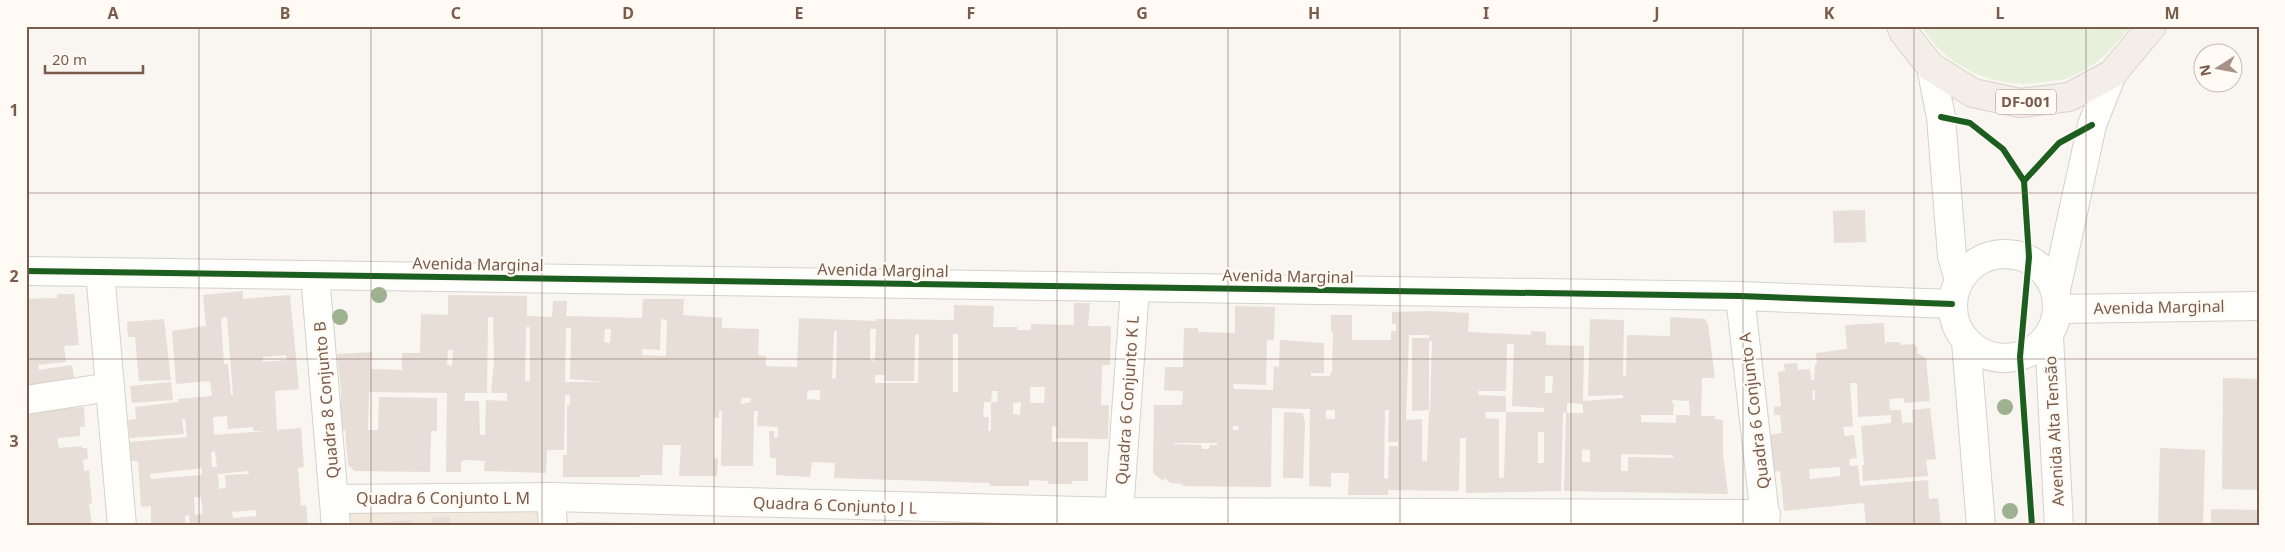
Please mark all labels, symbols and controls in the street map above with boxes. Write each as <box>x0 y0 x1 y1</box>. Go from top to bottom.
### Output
text: A <box>107 2 119 24</box>
text: B <box>280 2 290 24</box>
text: C <box>451 2 461 24</box>
text: D <box>622 2 634 24</box>
text: E <box>795 2 804 24</box>
text: F <box>967 2 975 24</box>
text: G <box>1136 2 1148 24</box>
text: H <box>1308 2 1320 24</box>
text: I <box>1483 2 1489 24</box>
text: J <box>1652 2 1660 24</box>
text: K <box>1824 2 1835 24</box>
text: L <box>1996 2 2005 24</box>
text: M <box>2164 2 2180 24</box>
scale bar <box>45 42 142 74</box>
north arrow <box>2192 42 2242 92</box>
text: 20 m <box>52 49 87 69</box>
text: N <box>2194 63 2215 78</box>
road number: DF-001 <box>1996 90 2056 114</box>
text: 1 <box>9 99 19 121</box>
street label: Avenida Marginal <box>412 252 544 276</box>
street label: Avenida Marginal <box>817 258 949 282</box>
street label: Avenida Marginal <box>1222 264 1354 288</box>
text: 2 <box>9 265 19 287</box>
street label: Avenida Marginal <box>2093 295 2225 319</box>
street label: Quadra 6 Conjunto K L <box>1110 315 1144 485</box>
street label: Quadra 8 Conjunto B <box>308 321 344 479</box>
street label: Quadra 6 Conjunto A <box>1733 331 1775 490</box>
street label: Avenida Alta Tensão <box>2039 355 2069 507</box>
text: 3 <box>9 430 19 452</box>
street label: Quadra 6 Conjunto L M <box>356 487 530 509</box>
street label: Quadra 6 Conjunto J L <box>753 491 917 519</box>

